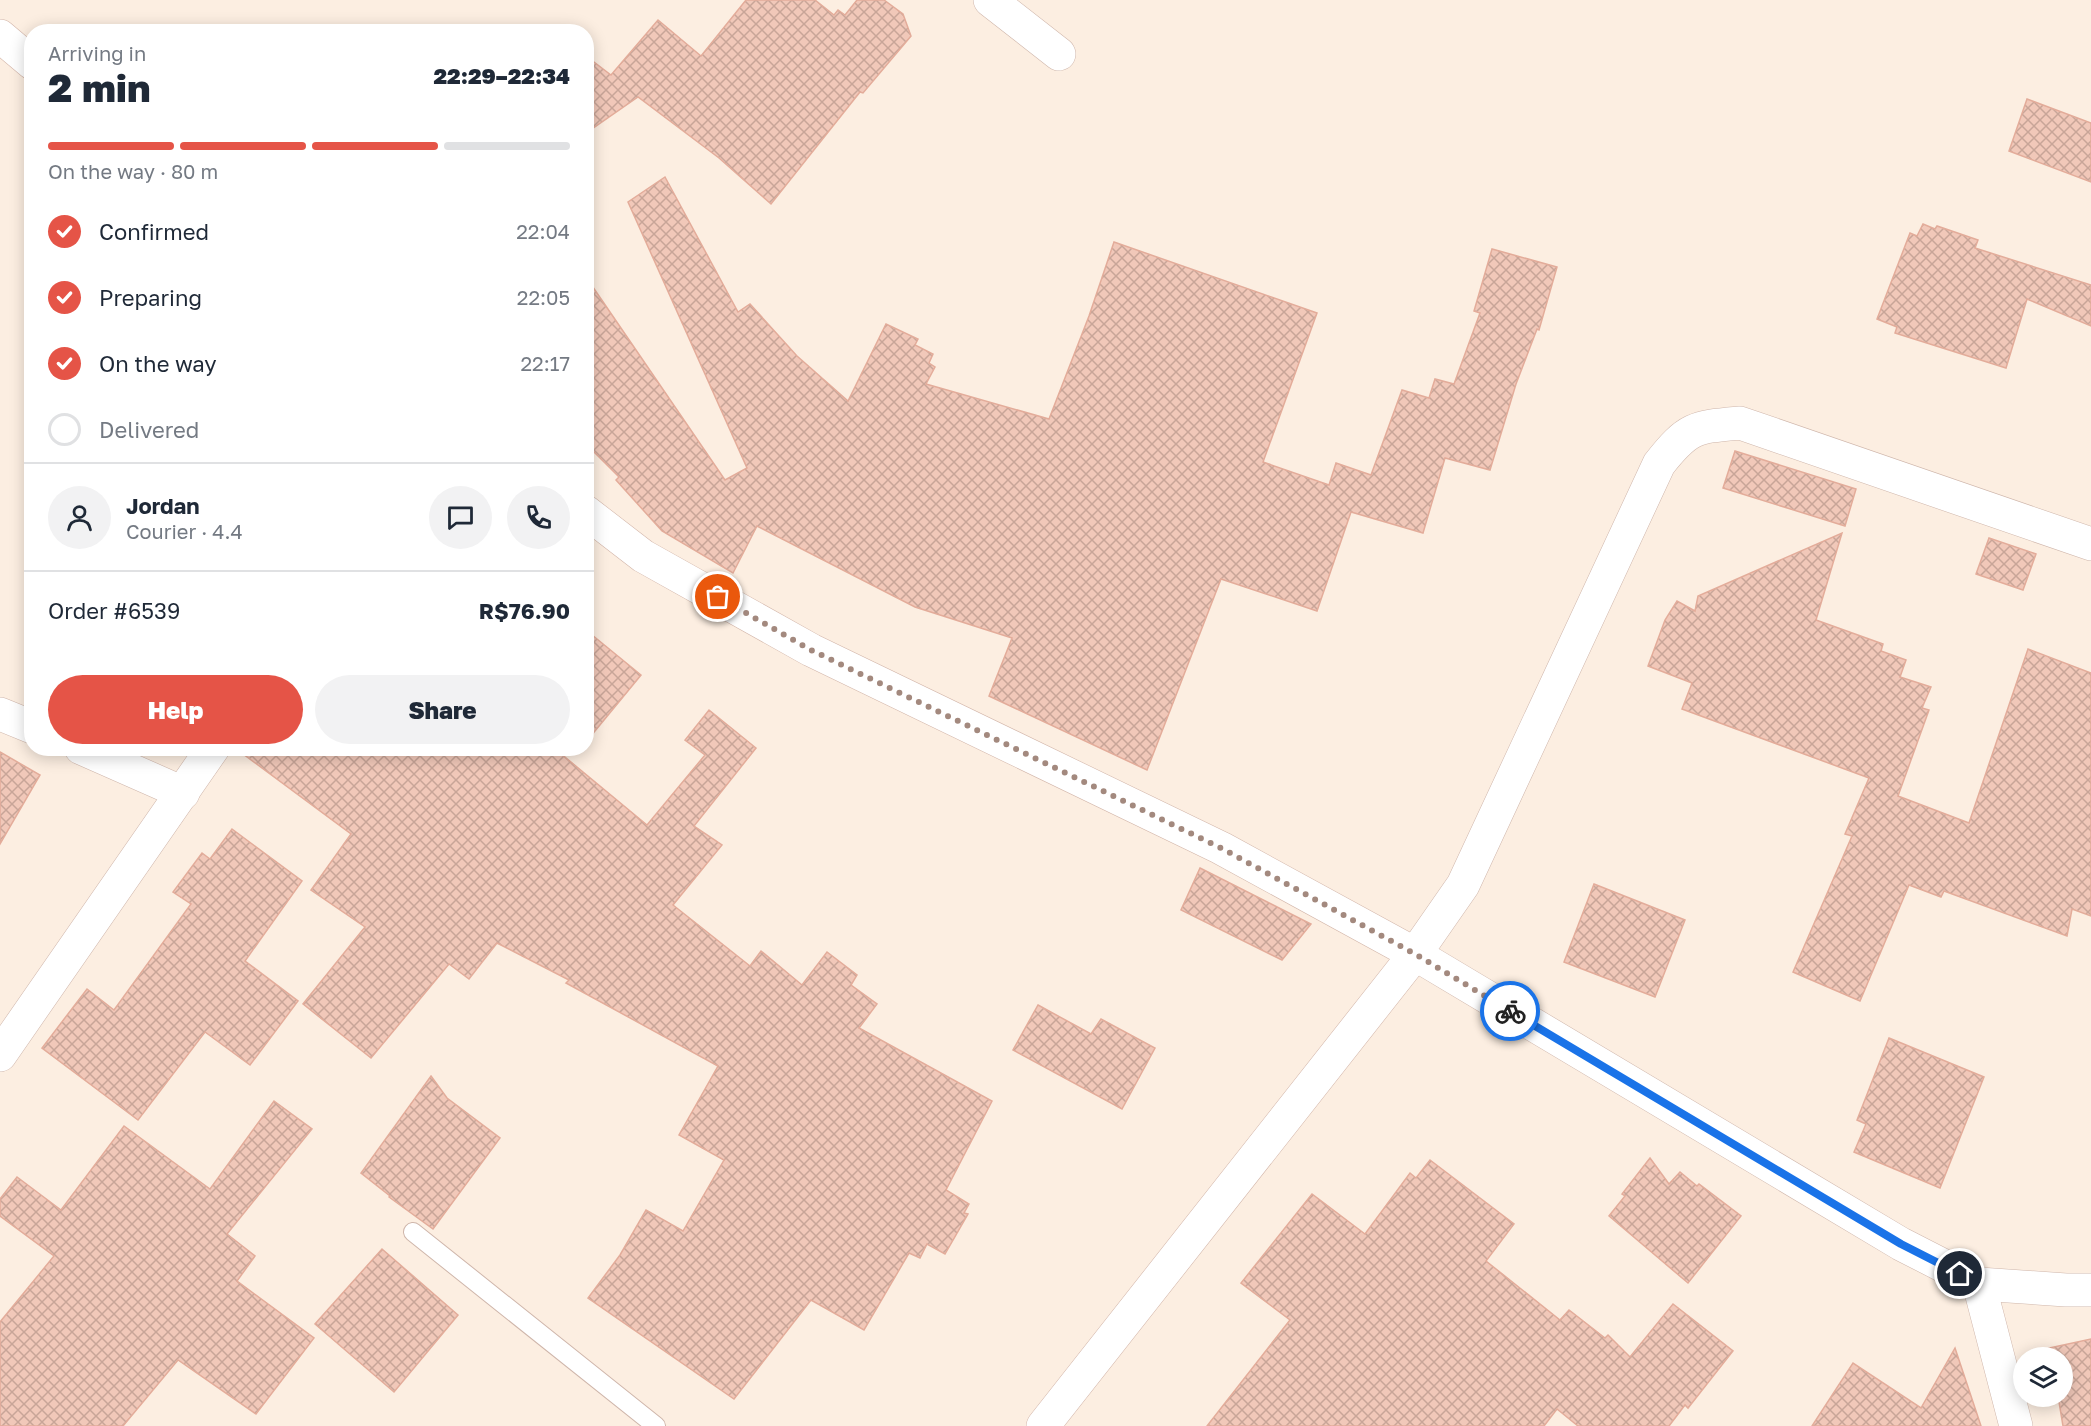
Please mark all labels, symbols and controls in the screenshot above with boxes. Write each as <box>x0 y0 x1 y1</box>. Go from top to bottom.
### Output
text: Arriving in <box>48 41 146 65</box>
text: 22:29–22:34 <box>433 62 570 89</box>
text: 2 min <box>48 64 151 111</box>
text: On the way · 80 m <box>48 159 218 183</box>
icon: check <box>48 215 81 248</box>
text: Confirmed <box>99 218 209 245</box>
text: 22:04 <box>516 219 570 243</box>
icon: check <box>48 281 81 314</box>
text: Preparing <box>99 284 202 311</box>
text: 22:05 <box>517 285 570 309</box>
icon: check <box>48 347 81 380</box>
text: On the way <box>99 350 217 377</box>
text: 22:17 <box>521 351 570 375</box>
text: Delivered <box>99 416 199 443</box>
button: person <box>48 486 111 549</box>
button: chat <box>429 486 492 549</box>
button: phone <box>507 486 570 549</box>
text: Jordan <box>126 492 200 519</box>
text: Courier · 4.4 <box>126 519 243 543</box>
pin <box>692 571 743 622</box>
icon: bag <box>701 580 734 613</box>
text: Order #6539 <box>48 597 180 624</box>
text: R$76.90 <box>479 597 570 624</box>
button: Help <box>48 675 303 744</box>
button: Share <box>315 675 570 744</box>
courier <box>1480 981 1540 1041</box>
icon: bike <box>1494 995 1527 1028</box>
pin <box>1934 1248 1985 1299</box>
icon: home <box>1943 1257 1976 1290</box>
map controls <box>2013 1347 2073 1407</box>
button: layers <box>2013 1347 2073 1407</box>

